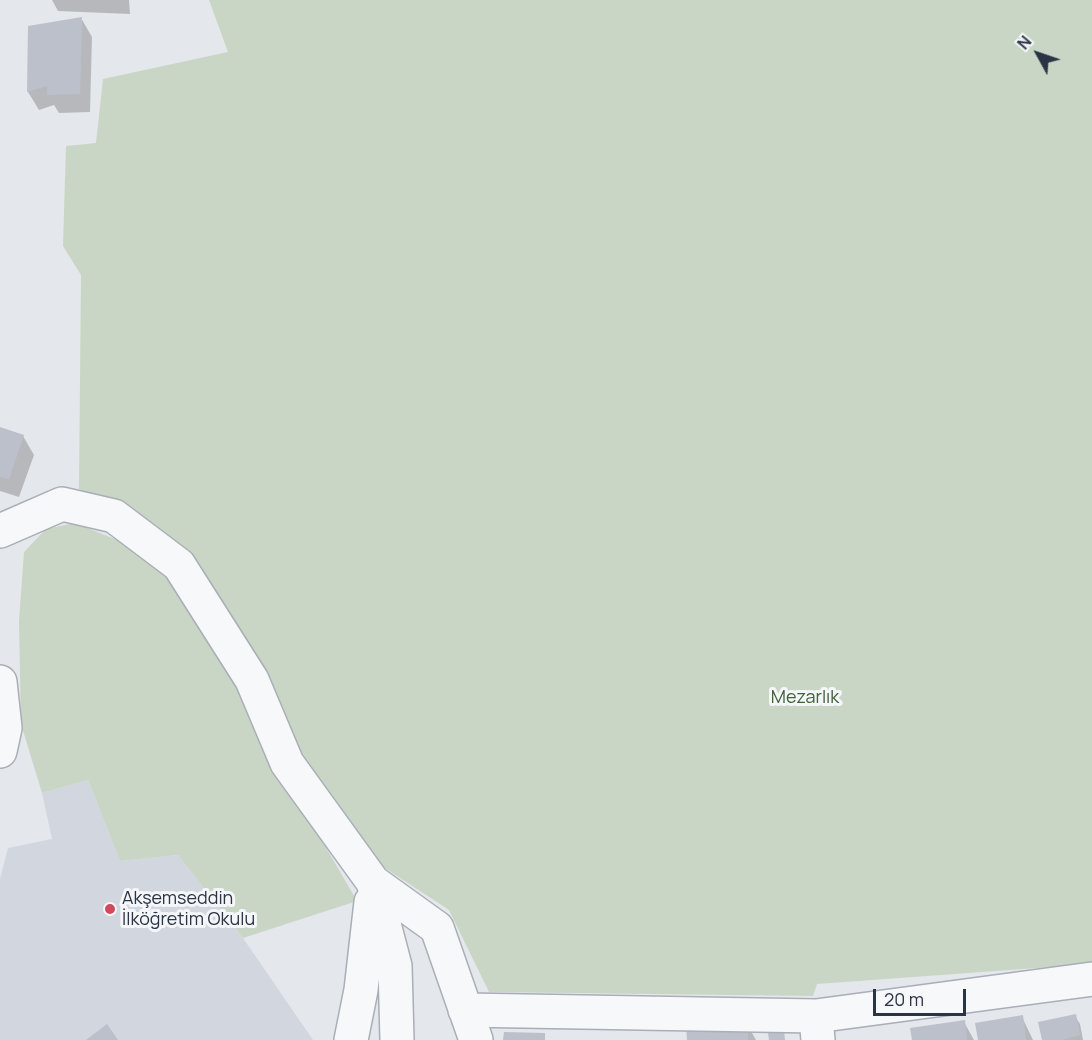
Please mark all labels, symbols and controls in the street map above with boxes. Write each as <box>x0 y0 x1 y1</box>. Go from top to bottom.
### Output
north arrow <box>1008 24 1068 84</box>
text: N <box>1012 31 1036 54</box>
park label: Mezarlık <box>771 687 839 709</box>
place label: Akşemseddin İlköğretim Okulu <box>122 888 255 930</box>
marker: Akşemseddin İlköğretim Okulu <box>103 902 117 916</box>
scale bar <box>876 977 969 1015</box>
text: 20 m <box>884 987 924 1011</box>

